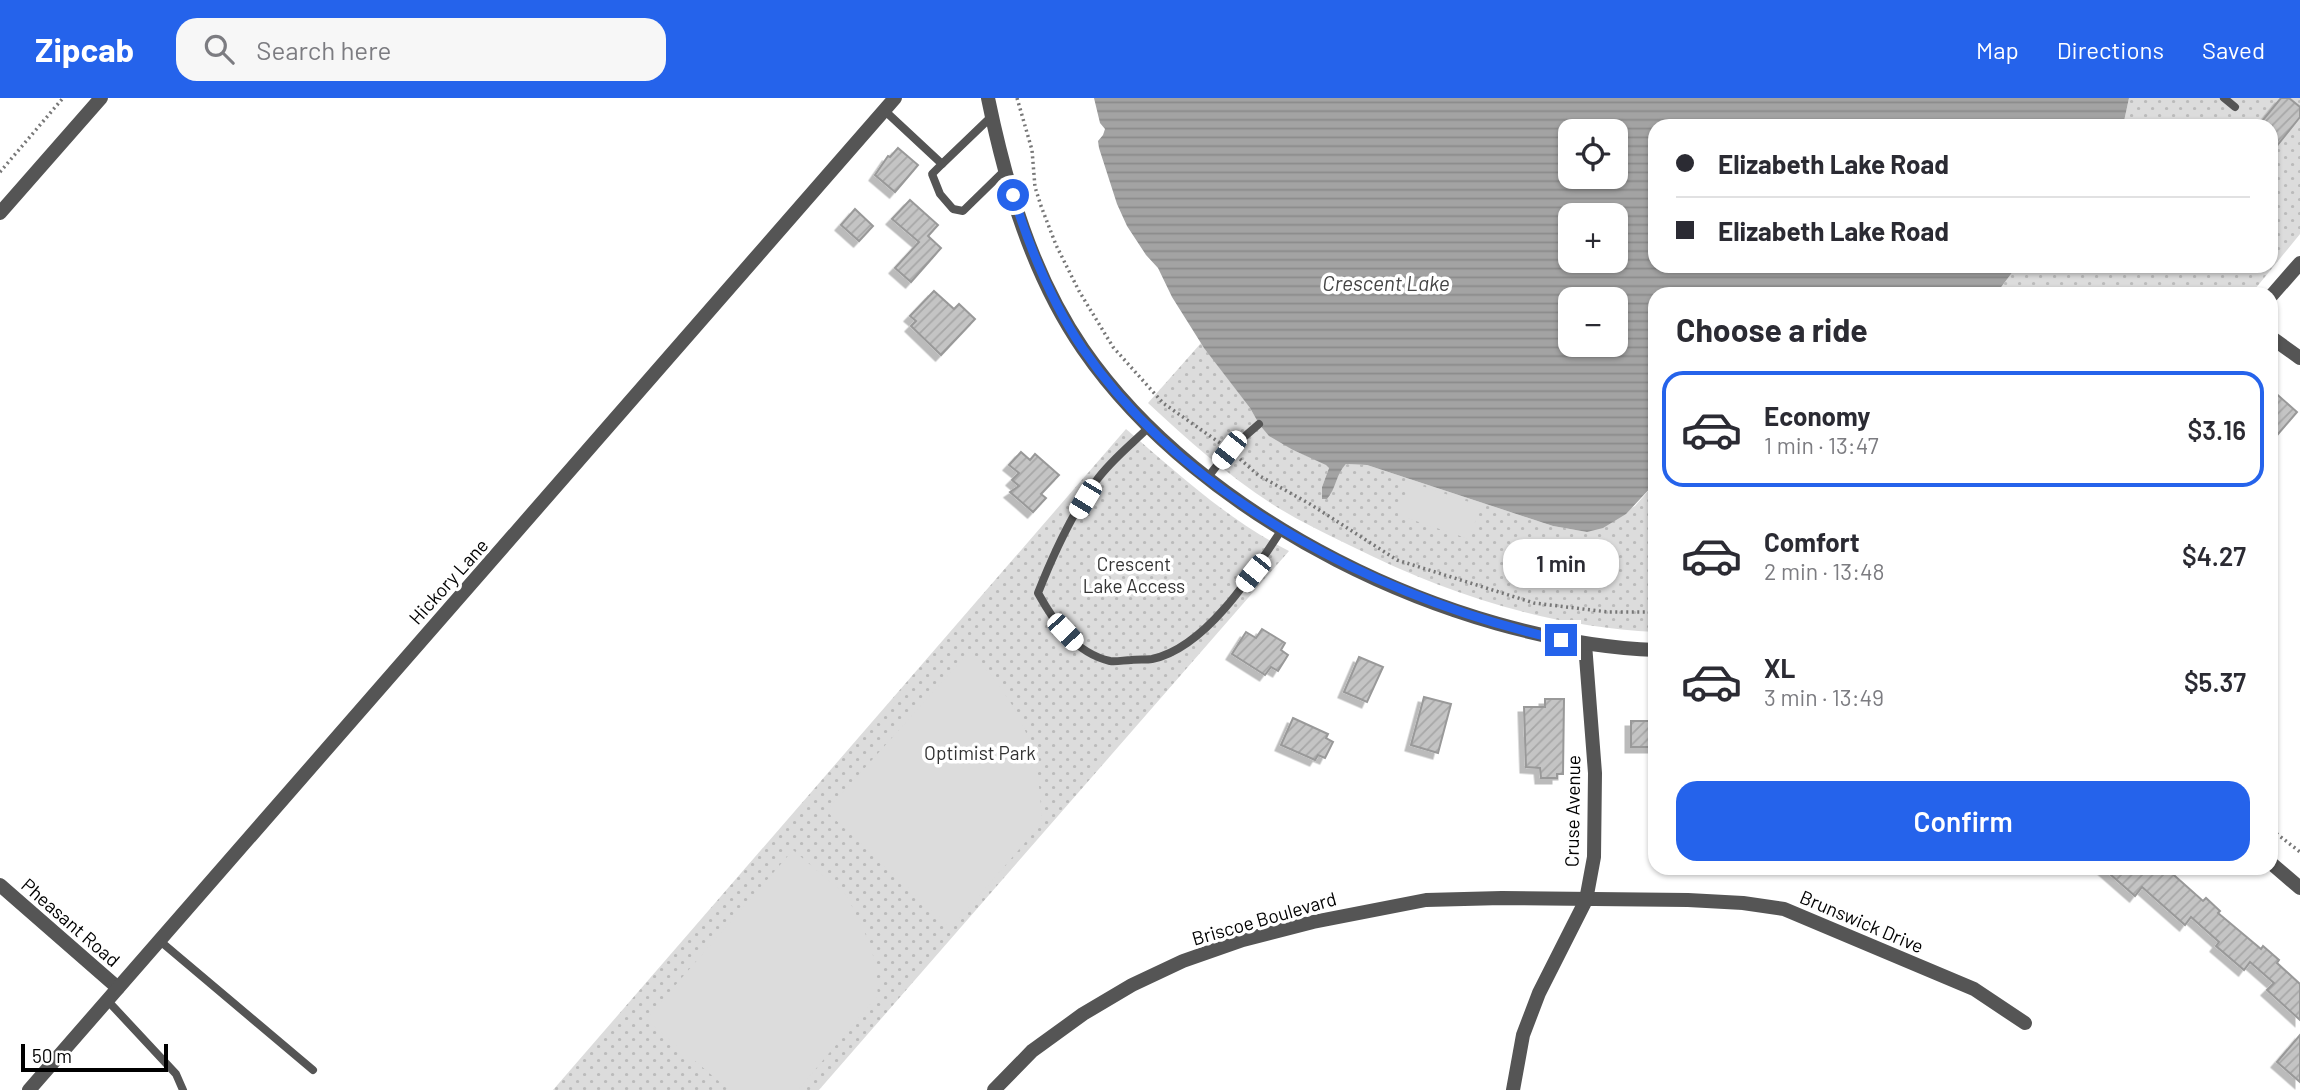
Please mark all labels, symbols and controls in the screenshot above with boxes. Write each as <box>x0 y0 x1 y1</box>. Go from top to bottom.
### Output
search box <box>176 18 666 81</box>
text: Zipcab <box>35 29 134 69</box>
icon: search <box>200 30 238 68</box>
text: Search here <box>256 34 391 65</box>
text: Map <box>1976 35 2019 64</box>
text: Directions <box>2057 35 2164 64</box>
text: Saved <box>2202 35 2265 64</box>
map controls <box>1558 119 1628 357</box>
button: locate <box>1558 119 1628 189</box>
text: Elizabeth Lake Road <box>1718 148 1949 179</box>
route start <box>997 179 1029 211</box>
button: + <box>1558 203 1628 273</box>
text: Elizabeth Lake Road <box>1718 215 1949 246</box>
water label: Crescent Lake <box>1322 270 1450 295</box>
button: − <box>1558 287 1628 357</box>
text: Choose a ride <box>1676 310 1868 348</box>
icon: car <box>1680 398 1743 461</box>
text: Economy <box>1764 400 1870 431</box>
text: $3.16 <box>2187 414 2246 445</box>
car <box>1208 427 1251 473</box>
text: 1 min · 13:47 <box>1764 431 1879 459</box>
car <box>1066 476 1105 522</box>
icon: car <box>1680 524 1743 587</box>
text: Comfort <box>1764 526 1860 557</box>
street label: Hickory Lane <box>404 533 492 629</box>
callout: 1 min <box>1503 538 1619 588</box>
text: $4.27 <box>2182 540 2246 571</box>
text: 1 min <box>1536 549 1586 577</box>
car <box>1232 550 1275 596</box>
park label: Crescent Lake Access <box>1083 552 1185 597</box>
text: 2 min · 13:48 <box>1764 557 1885 585</box>
car <box>1043 609 1088 655</box>
route end <box>1545 624 1577 656</box>
icon: car <box>1680 650 1743 713</box>
text: XL <box>1764 652 1795 683</box>
text: $5.37 <box>2184 666 2246 697</box>
text: 3 min · 13:49 <box>1764 683 1884 711</box>
park label: Optimist Park <box>924 741 1036 764</box>
street label: Cruse Avenue <box>1560 755 1584 867</box>
button: Confirm <box>1676 781 2250 861</box>
street label: Pheasant Road <box>17 873 125 971</box>
street label: Brunswick Drive <box>1797 885 1927 957</box>
street label: Briscoe Boulevard <box>1189 886 1339 950</box>
scale bar <box>21 1041 168 1073</box>
text: 50 m <box>32 1044 72 1067</box>

